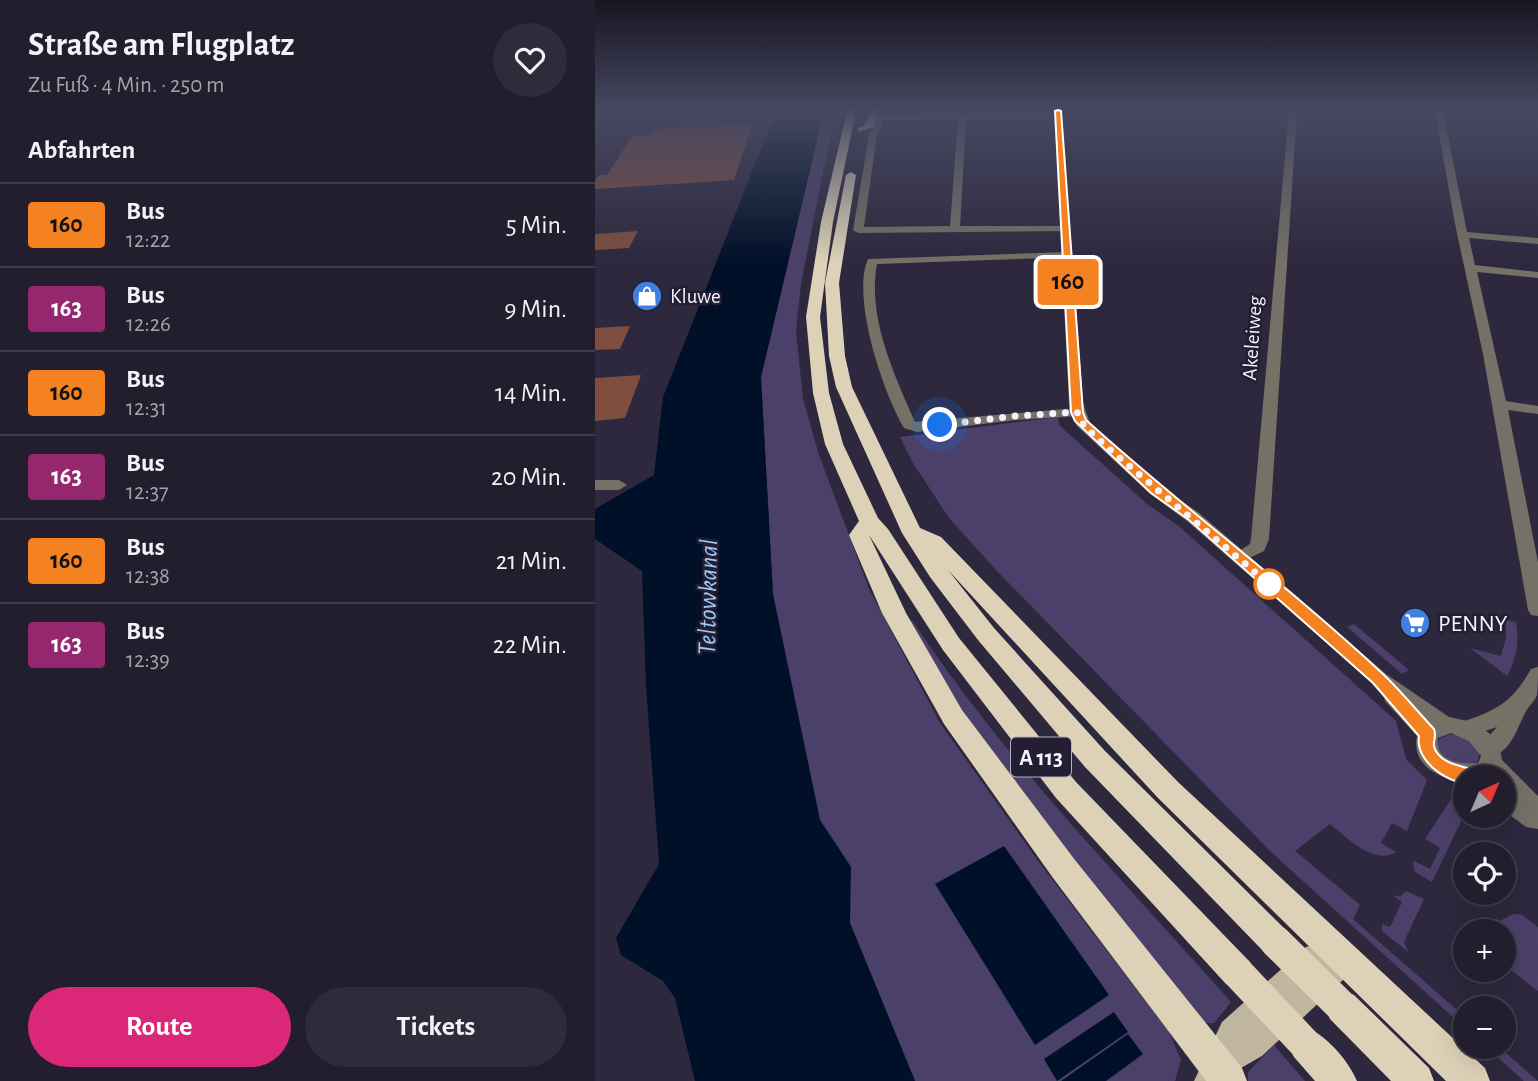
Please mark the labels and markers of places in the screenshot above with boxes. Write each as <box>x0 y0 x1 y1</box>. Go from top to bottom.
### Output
shop icon: Kluwe <box>630 279 664 313</box>
place label: Kluwe <box>670 286 721 307</box>
unlabelled marker <box>1254 569 1284 599</box>
supermarket icon: PENNY <box>1398 606 1432 640</box>
place label: PENNY <box>1438 612 1508 636</box>

